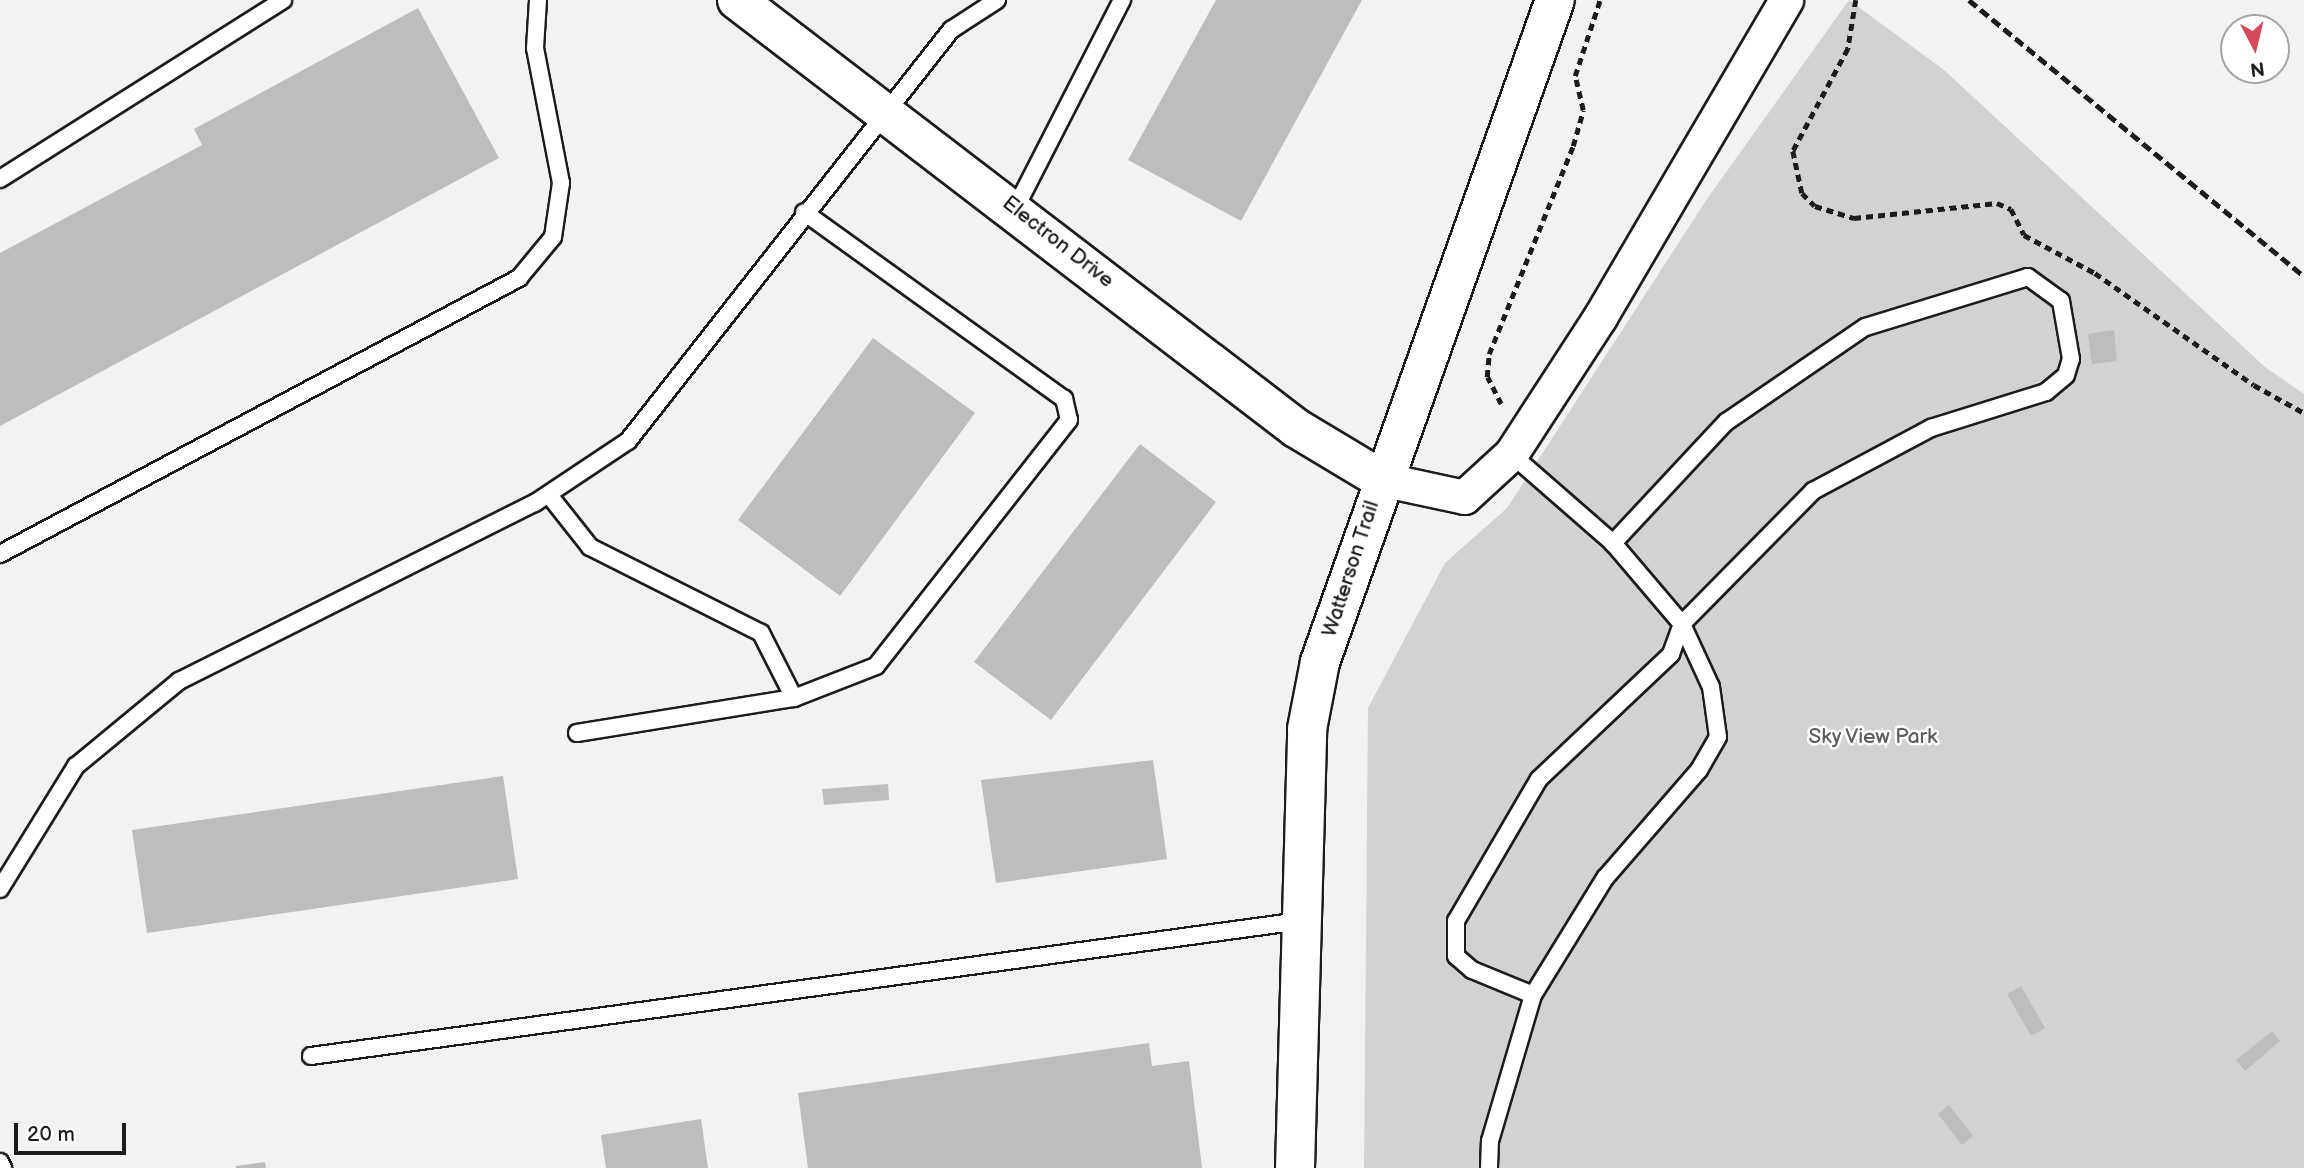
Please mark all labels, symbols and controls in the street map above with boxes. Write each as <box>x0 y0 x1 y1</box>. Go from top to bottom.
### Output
north arrow <box>2220 14 2290 84</box>
text: N <box>2249 56 2266 81</box>
street label: Electron Drive <box>997 191 1119 293</box>
street label: Watterson Trail <box>1317 497 1385 641</box>
park label: Sky View Park <box>1808 724 1938 750</box>
scale bar <box>18 1108 130 1152</box>
text: 20 m <box>27 1122 75 1147</box>

